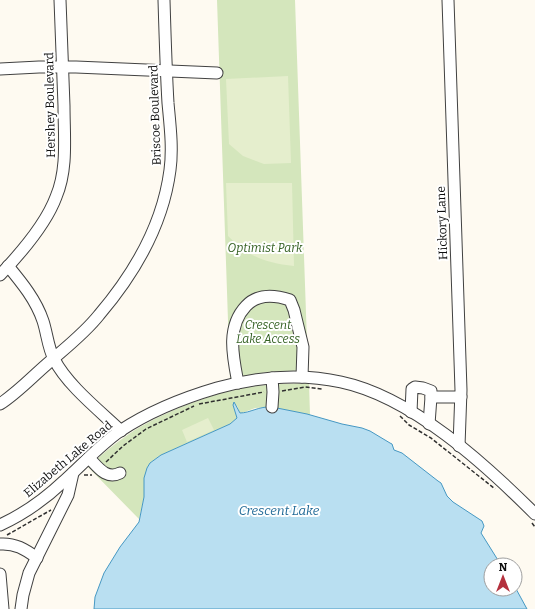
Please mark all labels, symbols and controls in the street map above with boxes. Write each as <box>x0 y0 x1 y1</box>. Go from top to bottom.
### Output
street label: Hershey Boulevard <box>42 52 58 158</box>
street label: Briscoe Boulevard <box>146 65 164 165</box>
street label: Hickory Lane <box>434 186 450 260</box>
park label: Optimist Park <box>227 241 303 255</box>
park label: Crescent Lake Access <box>236 318 300 346</box>
street label: Elizabeth Lake Road <box>21 418 115 500</box>
water label: Crescent Lake <box>239 503 320 518</box>
north arrow <box>483 557 523 597</box>
text: N <box>499 561 508 574</box>

